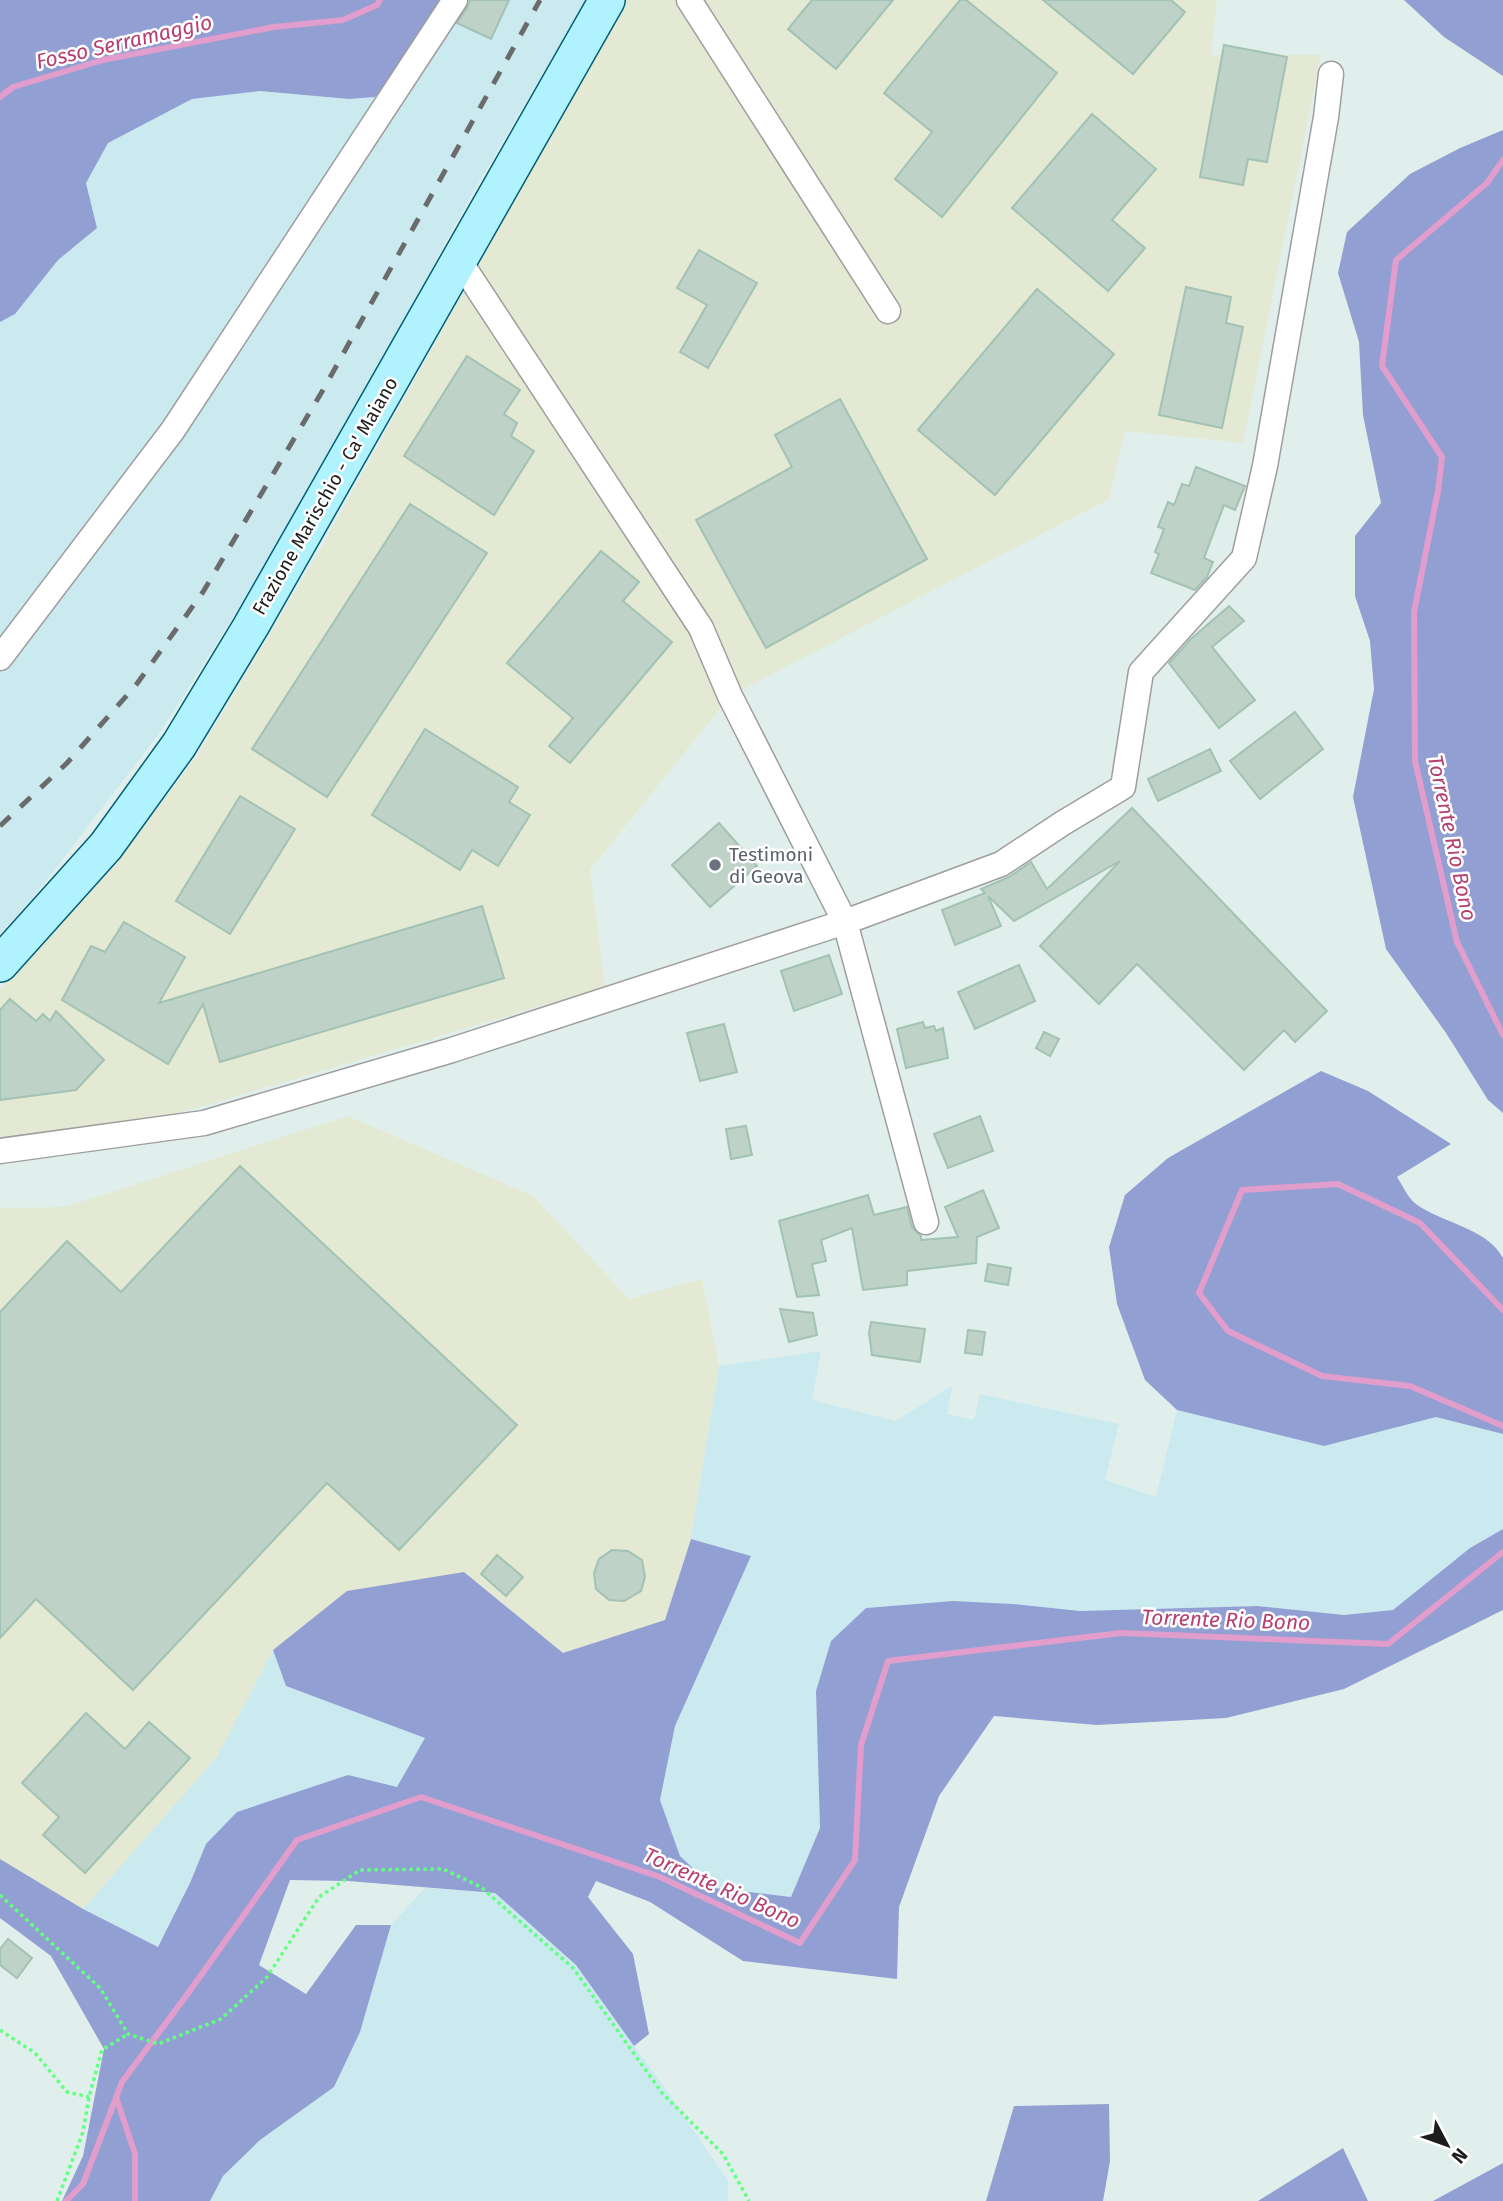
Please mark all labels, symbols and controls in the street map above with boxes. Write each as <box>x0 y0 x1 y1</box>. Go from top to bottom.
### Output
water label: Fosso Serramaggio <box>33 9 215 75</box>
street label: Frazione Marischio - Ca' Maiano <box>247 373 403 619</box>
water label: Torrente Rio Bono <box>1422 753 1482 923</box>
place label: Testimoni di Geova <box>729 843 813 888</box>
marker: Testimoni di Geova <box>707 857 723 873</box>
water label: Torrente Rio Bono <box>1141 1604 1311 1636</box>
water label: Torrente Rio Bono <box>640 1842 804 1934</box>
north arrow <box>1412 2110 1482 2180</box>
text: N <box>1447 2144 1472 2168</box>

